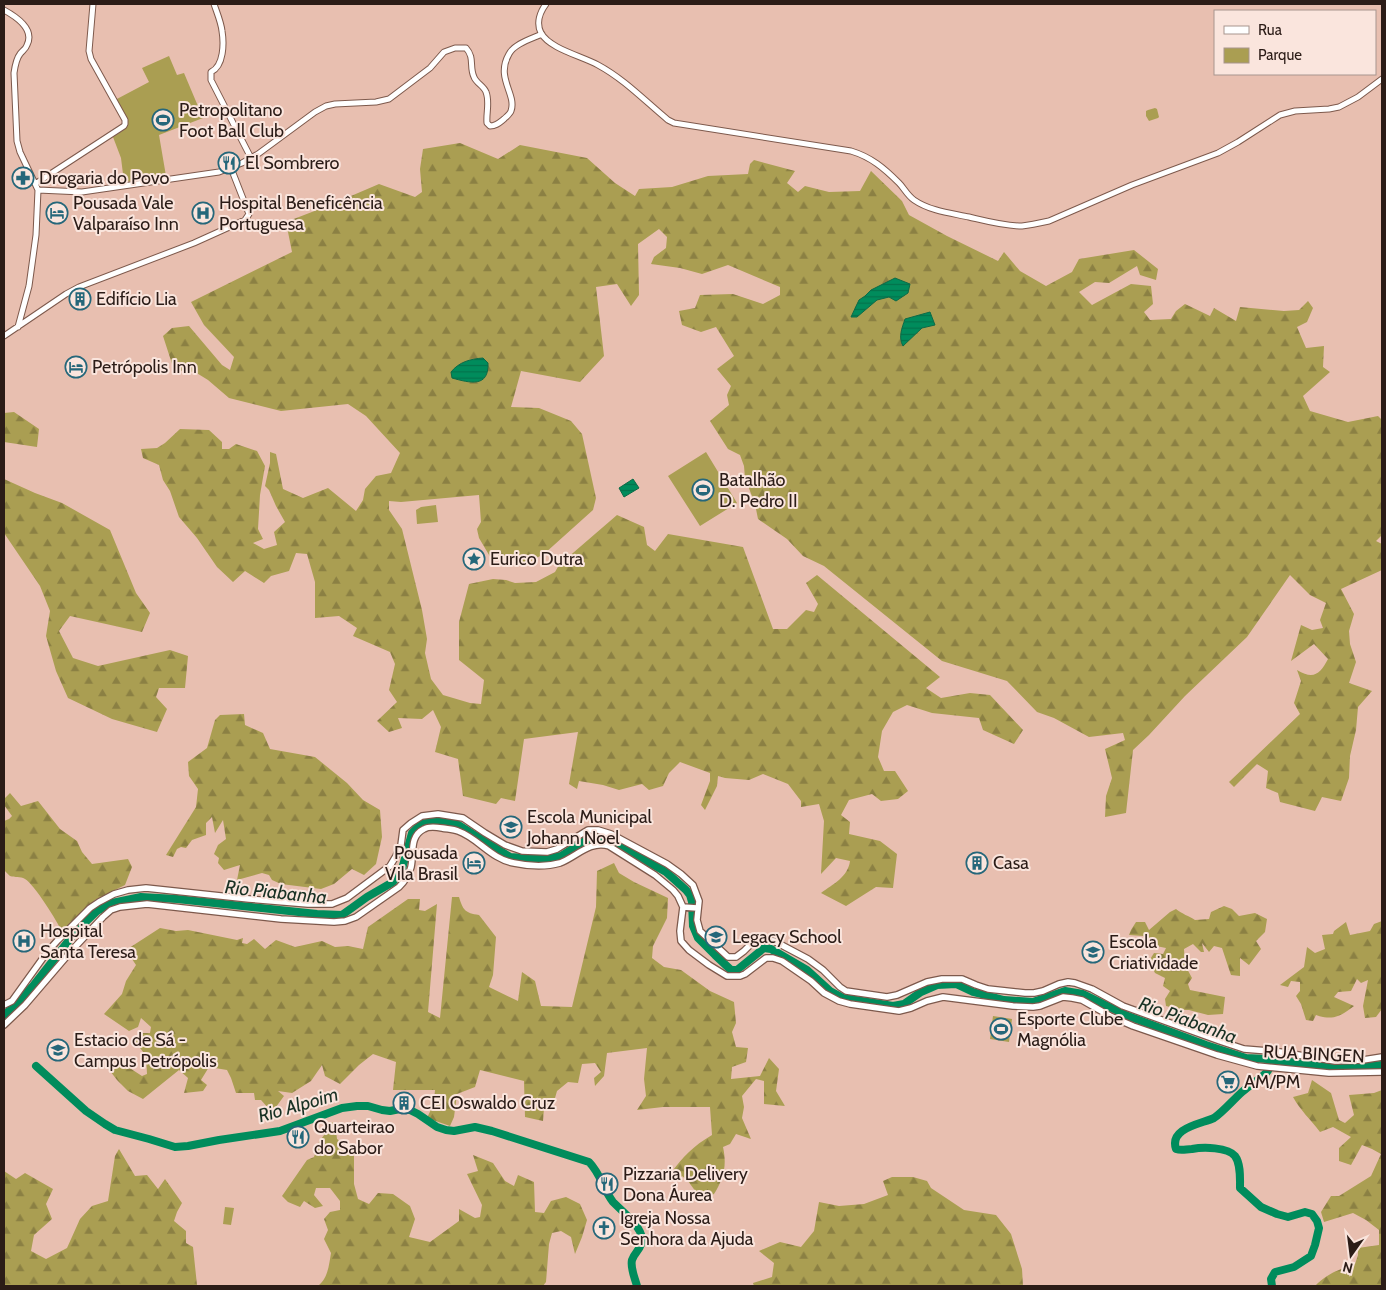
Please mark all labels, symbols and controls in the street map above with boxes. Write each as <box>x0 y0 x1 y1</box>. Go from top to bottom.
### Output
legend <box>1214 10 1376 75</box>
text: Rua <box>1258 21 1283 39</box>
text: Parque <box>1258 46 1302 64</box>
place label: Petropolitano Foot Ball Club <box>179 99 284 142</box>
sports icon: Petropolitano Foot Ball Club <box>151 108 175 132</box>
restaurant icon: El Sombrero <box>217 151 241 175</box>
place label: El Sombrero <box>245 152 340 174</box>
pharmacy icon: Drogaria do Povo <box>11 166 35 190</box>
place label: Drogaria do Povo <box>39 167 170 189</box>
place label: Pousada Vale Valparaíso Inn <box>73 192 179 235</box>
place label: Hospital Beneficência Portuguesa <box>219 192 383 235</box>
hotel icon: Pousada Vale Valparaíso Inn <box>45 201 69 225</box>
hospital icon: Hospital Beneficência Portuguesa <box>191 201 215 225</box>
building icon: Edifício Lia <box>68 287 92 311</box>
place label: Edifício Lia <box>96 288 177 310</box>
hotel icon: Petrópolis Inn <box>64 355 88 379</box>
place label: Petrópolis Inn <box>92 356 197 378</box>
place label: Batalhão D. Pedro II <box>719 469 797 512</box>
sports icon: Batalhão D. Pedro II <box>691 478 715 502</box>
place icon: Eurico Dutra <box>462 547 486 571</box>
place label: Eurico Dutra <box>490 548 584 570</box>
place label: Escola Municipal Johann Noel <box>526 806 653 849</box>
school or university icon: Escola Municipal Johann Noel <box>499 815 523 839</box>
place label: Pousada Vila Brasil <box>385 842 459 885</box>
hotel icon: Pousada Vila Brasil <box>462 851 486 875</box>
building icon: Casa <box>965 851 989 875</box>
place label: Casa <box>993 852 1029 874</box>
water label: Rio Piabanha <box>224 875 328 909</box>
place label: Hospital Santa Teresa <box>40 920 136 963</box>
school or university icon: Legacy School <box>704 925 728 949</box>
place label: Legacy School <box>732 926 842 948</box>
hospital icon: Hospital Santa Teresa <box>12 929 36 953</box>
place label: Escola Criatividade <box>1109 931 1198 974</box>
school or university icon: Escola Criatividade <box>1081 940 1105 964</box>
water label: Rio Piabanha <box>1136 992 1240 1048</box>
place label: Esporte Clube Magnólia <box>1017 1008 1123 1051</box>
sports icon: Esporte Clube Magnólia <box>989 1017 1013 1041</box>
place label: Estacio de Sá - Campus Petrópolis <box>74 1029 217 1072</box>
school or university icon: Estacio de Sá - Campus Petrópolis <box>46 1038 70 1062</box>
street label: RUA BINGEN <box>1263 1040 1365 1068</box>
supermarket icon: AM/PM <box>1216 1070 1240 1094</box>
place label: AM/PM <box>1244 1071 1300 1093</box>
water label: Rio Alpoim <box>255 1083 341 1127</box>
building icon: CEI Oswaldo Cruz <box>392 1091 416 1115</box>
place label: CEI Oswaldo Cruz <box>420 1092 556 1114</box>
place label: Quarteirao do Sabor <box>314 1116 395 1159</box>
restaurant icon: Quarteirao do Sabor <box>286 1125 310 1149</box>
place label: Pizzaria Delivery Dona Áurea <box>623 1163 748 1206</box>
restaurant icon: Pizzaria Delivery Dona Áurea <box>595 1172 619 1196</box>
place label: Igreja Nossa Senhora da Ajuda <box>620 1207 754 1250</box>
church icon: Igreja Nossa Senhora da Ajuda <box>592 1216 616 1240</box>
north arrow <box>1326 1230 1376 1280</box>
text: N <box>1341 1258 1355 1278</box>

